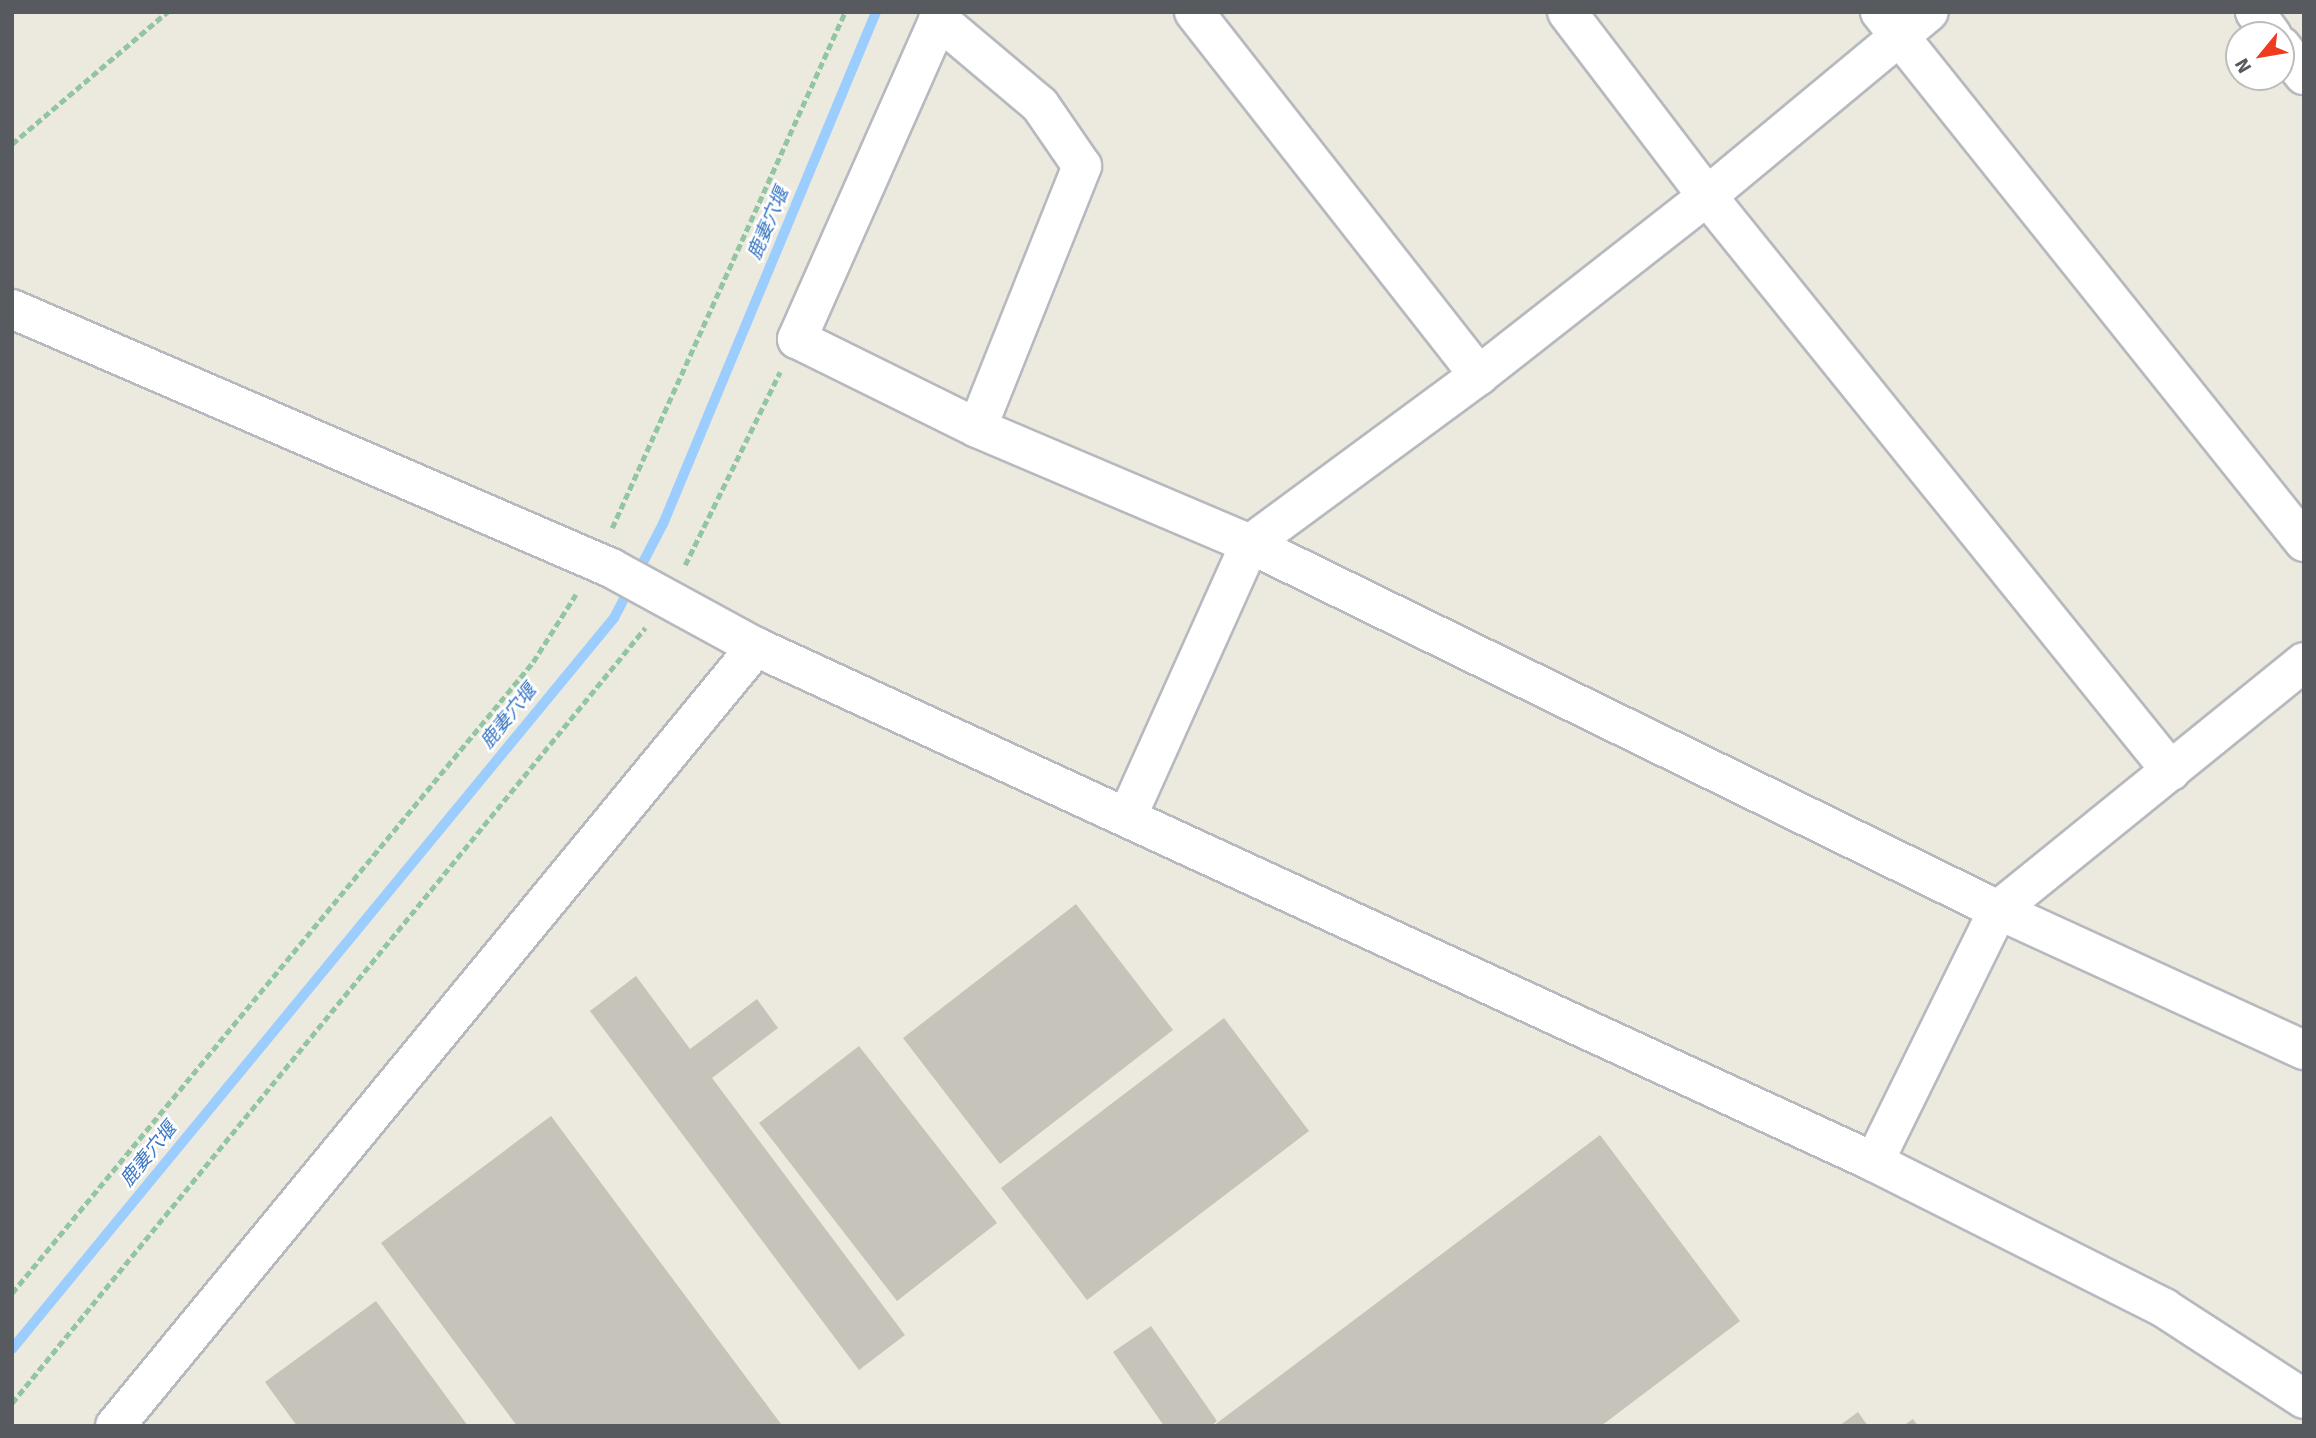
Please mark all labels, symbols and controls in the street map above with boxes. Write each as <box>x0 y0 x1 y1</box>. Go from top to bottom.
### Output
north arrow <box>2225 21 2295 91</box>
text: N <box>2230 54 2257 77</box>
water label: 鹿妻穴堰 <box>744 185 794 263</box>
water label: 鹿妻穴堰 <box>476 680 542 754</box>
water label: 鹿妻穴堰 <box>116 1118 182 1192</box>

